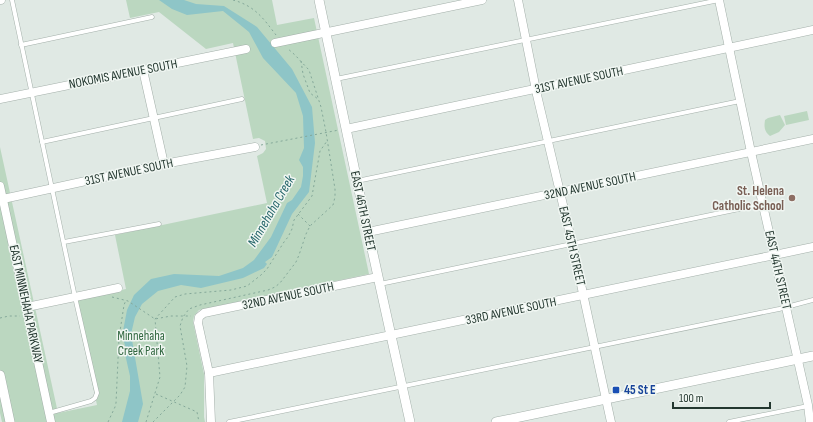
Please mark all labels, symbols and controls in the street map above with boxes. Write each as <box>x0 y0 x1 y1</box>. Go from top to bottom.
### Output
street label: NOKOMIS AVENUE SOUTH <box>67 56 179 92</box>
street label: 31ST AVENUE SOUTH <box>533 63 625 97</box>
street label: 31ST AVENUE SOUTH <box>83 155 175 189</box>
street label: 32ND AVENUE SOUTH <box>543 169 637 203</box>
street label: EAST 46TH STREET <box>347 170 379 252</box>
water label: Minnehaha Creek <box>244 172 299 250</box>
place label: St. Helena Catholic School <box>712 183 784 214</box>
marker: St. Helena Catholic School <box>787 193 797 203</box>
street label: EAST 45TH STREET <box>555 205 589 287</box>
street label: EAST 44TH STREET <box>761 229 795 311</box>
street label: EAST MINNEHAHA PARKWAY <box>6 243 46 365</box>
street label: 32ND AVENUE SOUTH <box>241 279 335 313</box>
street label: 33RD AVENUE SOUTH <box>464 294 558 328</box>
park label: Minnehaha Creek Park <box>117 328 165 359</box>
place label: 45 St E <box>624 382 656 398</box>
scale bar <box>673 384 770 410</box>
marker: 45 St E <box>611 385 621 395</box>
text: 100 m <box>679 391 704 406</box>

